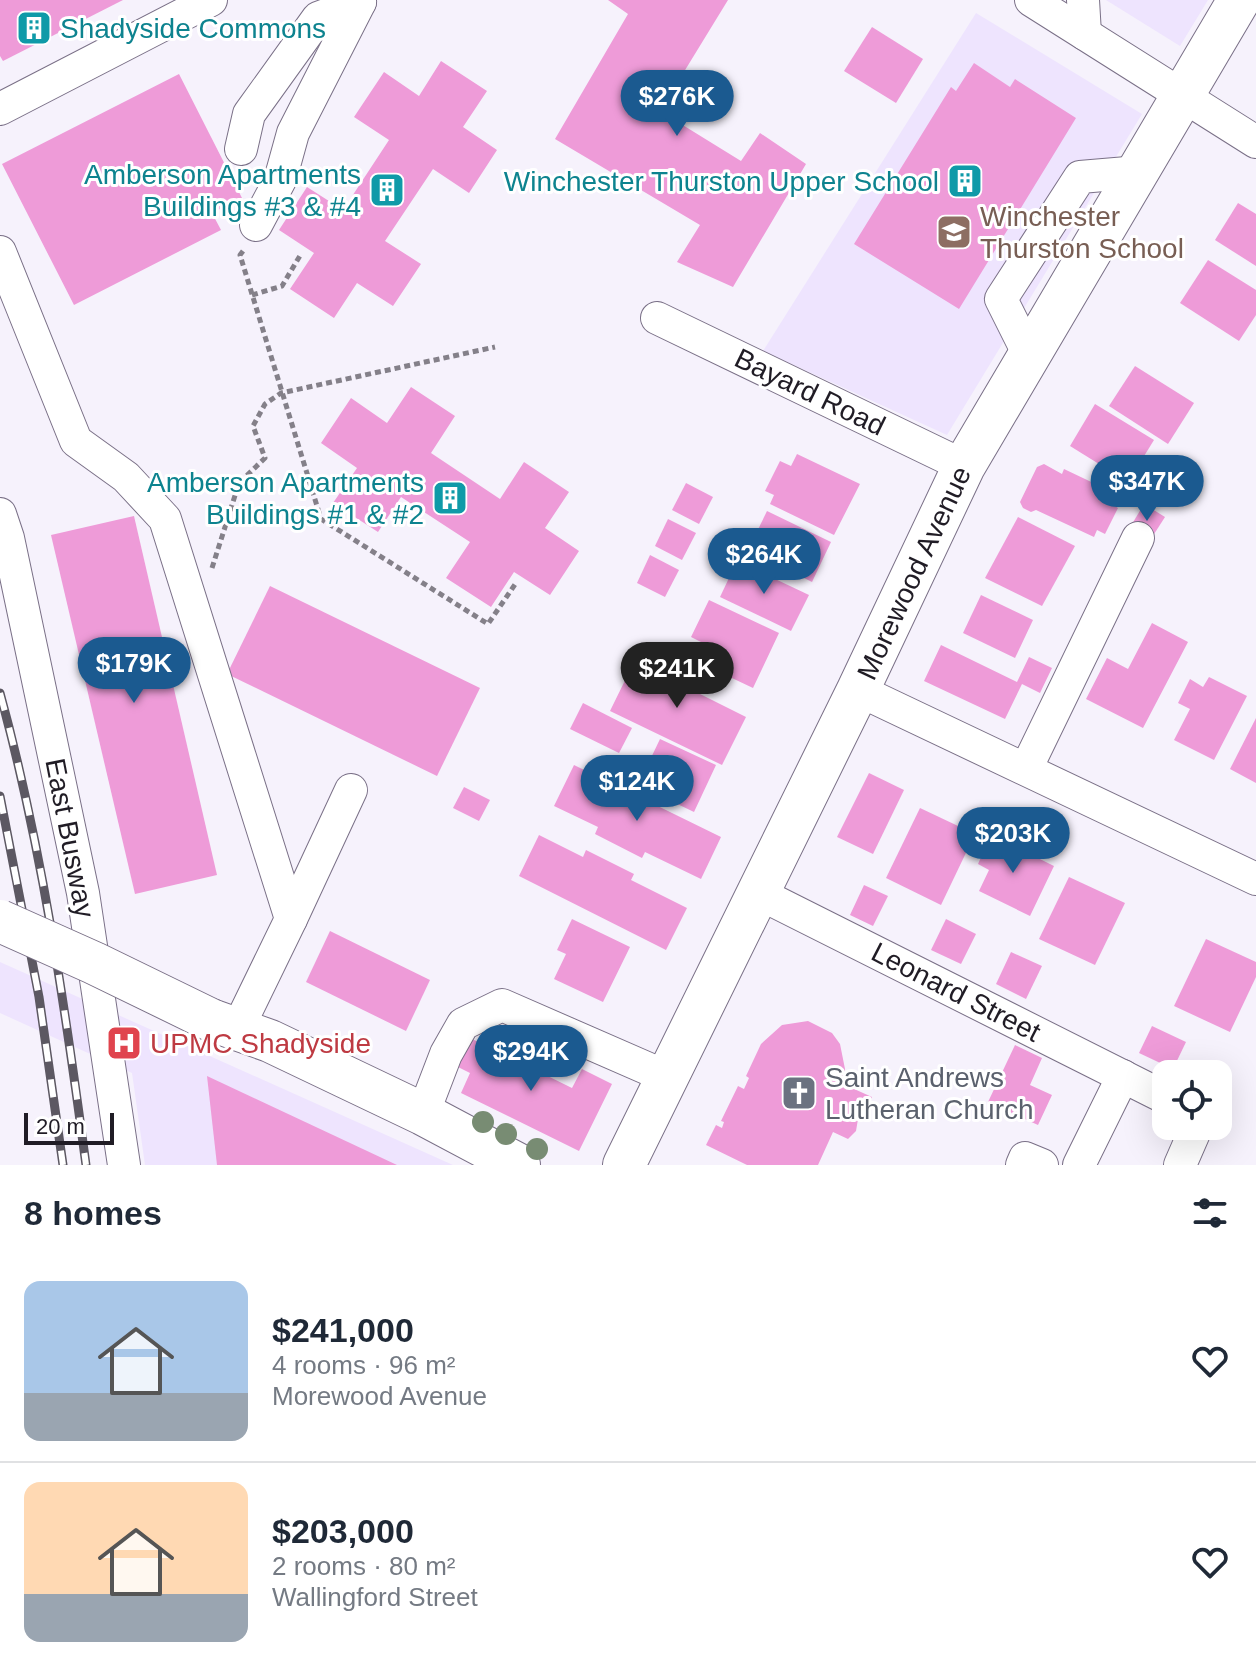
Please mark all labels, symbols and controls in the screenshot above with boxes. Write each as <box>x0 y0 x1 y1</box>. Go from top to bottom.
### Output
building icon: Shadyside Commons <box>15 9 53 47</box>
place label: Shadyside Commons <box>60 13 326 44</box>
pin: $276K <box>621 70 733 138</box>
text: $276K <box>639 81 715 111</box>
place label: Amberson Apartments Buildings #3 & #4 <box>84 159 361 222</box>
building icon: Winchester Thurston Upper School <box>946 162 984 200</box>
place label: Winchester Thurston Upper School <box>504 166 939 197</box>
building icon: Amberson Apartments Buildings #3 & #4 <box>368 171 406 209</box>
place label: Winchester Thurston School <box>980 201 1184 264</box>
school or university icon: Winchester Thurston School <box>935 213 973 251</box>
street label: Bayard Road <box>730 342 890 442</box>
pin: $347K <box>1091 455 1203 523</box>
street label: Morewood Avenue <box>851 462 977 684</box>
text: $347K <box>1109 466 1185 496</box>
place label: Amberson Apartments Buildings #1 & #2 <box>147 467 424 530</box>
building icon: Amberson Apartments Buildings #1 & #2 <box>431 479 469 517</box>
pin: $264K <box>708 528 820 596</box>
text: $264K <box>726 539 802 569</box>
pin: $179K <box>78 637 190 705</box>
pin: $241K <box>621 642 733 710</box>
text: $179K <box>96 648 172 678</box>
text: $241K <box>639 653 715 683</box>
pin: $124K <box>581 755 693 823</box>
street label: East Busway <box>39 756 101 920</box>
text: $124K <box>599 766 675 796</box>
pin: $203K <box>957 807 1069 875</box>
text: $203K <box>975 818 1051 848</box>
street label: Leonard Street <box>866 936 1046 1048</box>
hospital icon: UPMC Shadyside <box>105 1024 143 1062</box>
pin: $294K <box>475 1025 587 1093</box>
place label: UPMC Shadyside <box>150 1028 371 1059</box>
text: $294K <box>493 1036 569 1066</box>
map controls <box>1152 1060 1232 1140</box>
button: locate <box>1152 1060 1232 1140</box>
place label: Saint Andrews Lutheran Church <box>825 1062 1034 1125</box>
church icon: Saint Andrews Lutheran Church <box>780 1074 818 1112</box>
scale bar <box>24 1109 114 1145</box>
text: 20 m <box>36 1114 85 1139</box>
icon: filters <box>1188 1191 1232 1235</box>
text: 8 homes <box>24 1194 162 1232</box>
text: $241,000 <box>272 1311 414 1349</box>
icon: home <box>88 1313 184 1409</box>
icon: heart <box>1188 1339 1232 1383</box>
text: 4 rooms · 96 m² <box>272 1350 456 1380</box>
text: Morewood Avenue <box>272 1381 487 1411</box>
text: $203,000 <box>272 1512 414 1550</box>
icon: home <box>88 1514 184 1610</box>
icon: heart <box>1188 1540 1232 1584</box>
text: 2 rooms · 80 m² <box>272 1551 456 1581</box>
text: Wallingford Street <box>272 1582 478 1612</box>

